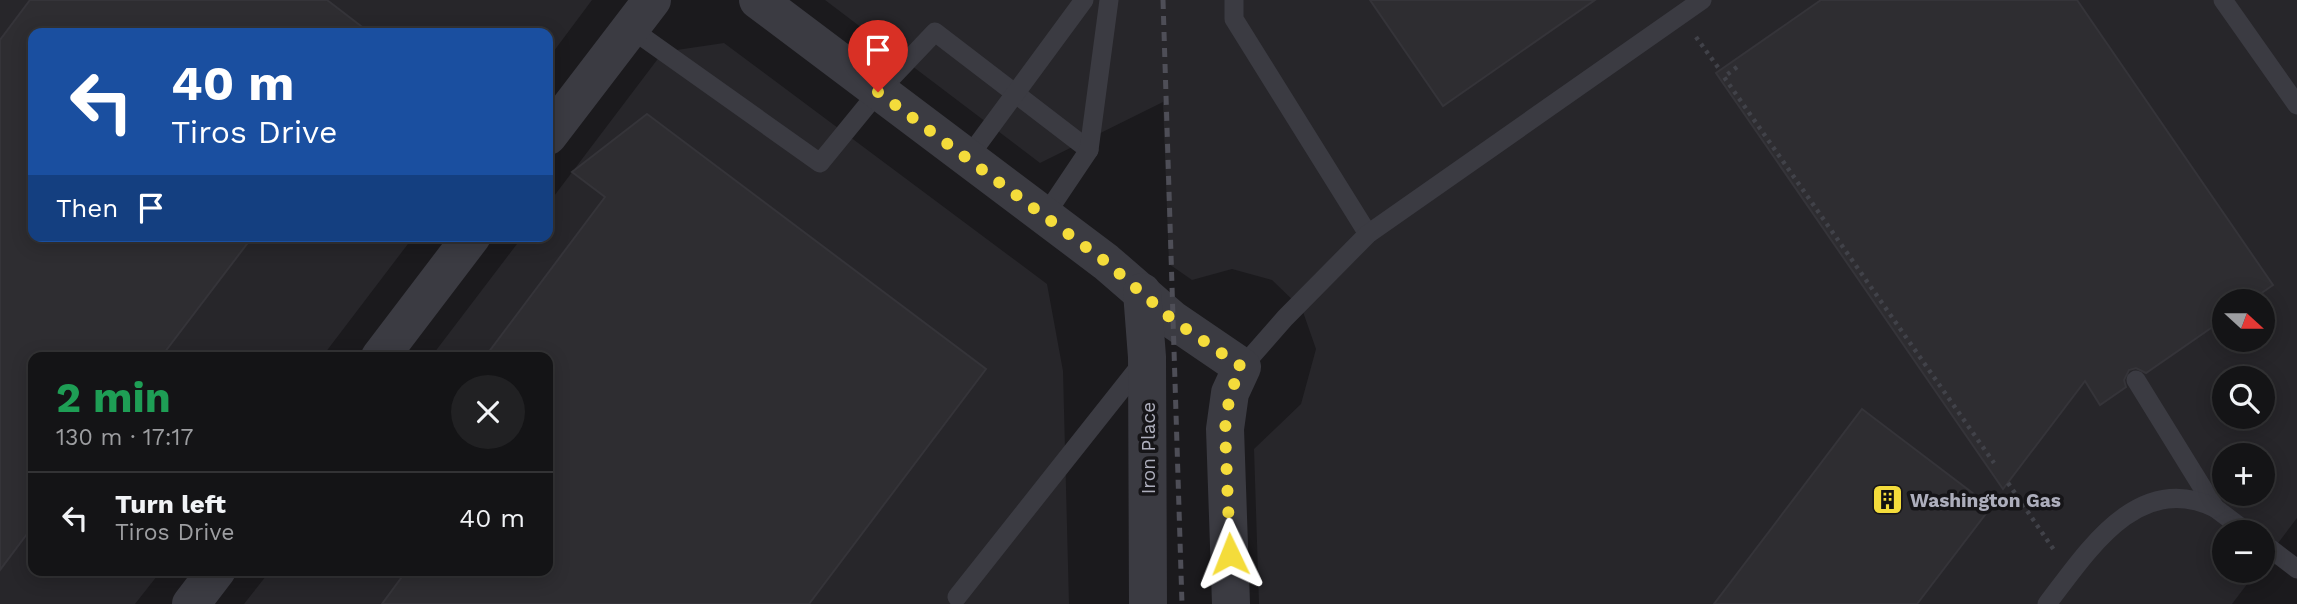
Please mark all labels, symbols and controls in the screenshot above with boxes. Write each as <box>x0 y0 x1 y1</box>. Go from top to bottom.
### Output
pin <box>848 20 908 92</box>
icon: arrive <box>859 31 897 69</box>
text: 40 m <box>171 54 294 112</box>
icon: left <box>56 56 147 147</box>
text: Tiros Drive <box>171 113 337 151</box>
icon: arrive <box>132 189 170 227</box>
text: Then <box>56 193 118 223</box>
north arrow <box>2212 289 2275 352</box>
map controls <box>2212 289 2275 583</box>
button: search <box>2212 366 2275 429</box>
text: 2 min <box>56 373 171 422</box>
button: close <box>451 375 525 449</box>
street label: Iron Place <box>1137 402 1160 494</box>
text: 130 m · 17:17 <box>56 424 193 451</box>
button: + <box>2212 443 2275 506</box>
building icon: Washington Gas <box>1870 483 1904 517</box>
text: Turn left <box>115 489 226 519</box>
place label: Washington Gas <box>1910 489 2061 512</box>
icon: left <box>56 499 94 537</box>
text: 40 m <box>459 503 525 533</box>
position arrow <box>1193 517 1267 591</box>
text: Tiros Drive <box>115 519 235 546</box>
button: − <box>2212 520 2275 583</box>

